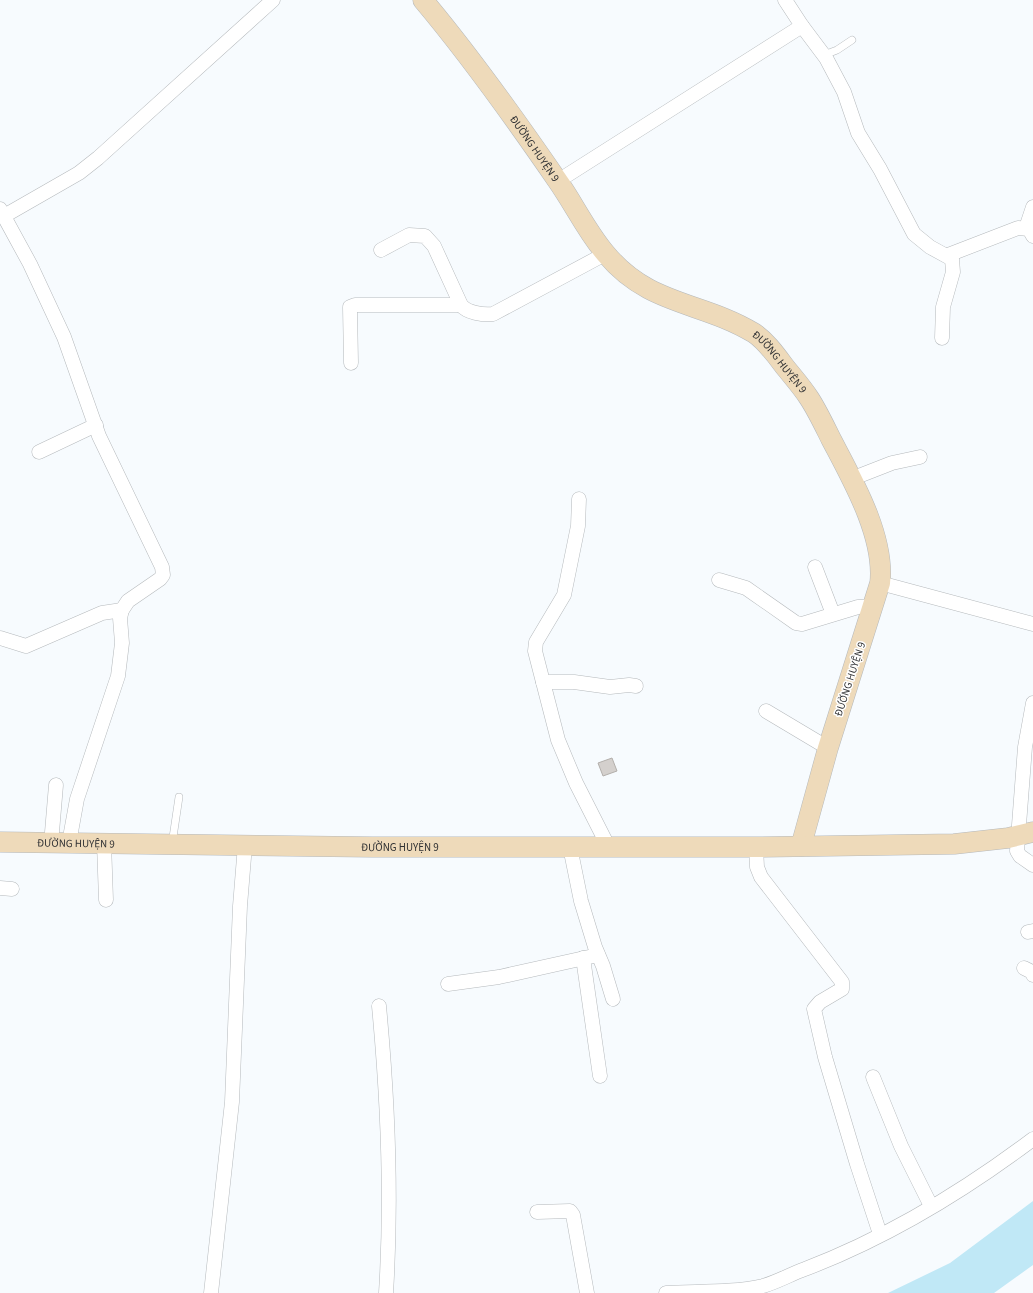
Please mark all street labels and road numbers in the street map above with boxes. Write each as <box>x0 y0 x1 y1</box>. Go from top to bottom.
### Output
street label: ĐƯỜNG HUYỆN 9 <box>507 112 563 185</box>
street label: ĐƯỜNG HUYỆN 9 <box>749 327 811 396</box>
street label: ĐƯỜNG HUYỆN 9 <box>831 640 869 718</box>
street label: ĐƯỜNG HUYỆN 9 <box>37 835 115 851</box>
street label: ĐƯỜNG HUYỆN 9 <box>361 839 439 855</box>

